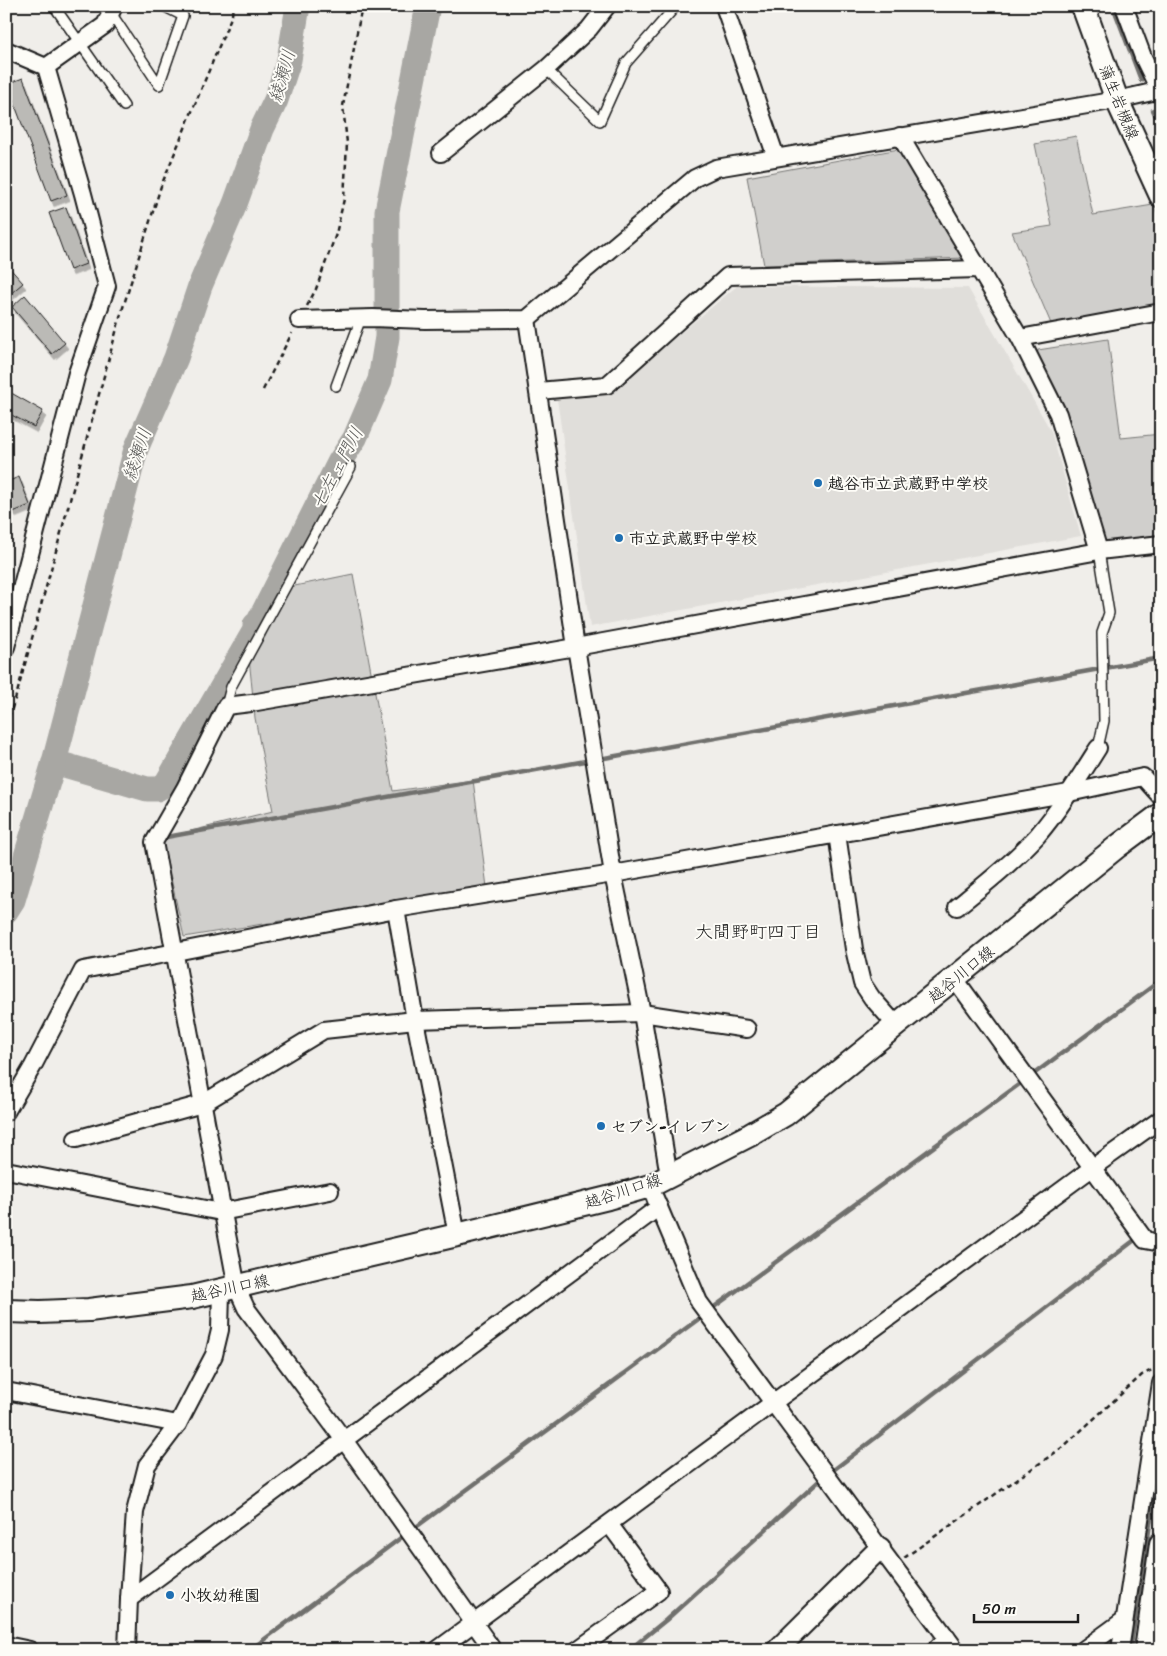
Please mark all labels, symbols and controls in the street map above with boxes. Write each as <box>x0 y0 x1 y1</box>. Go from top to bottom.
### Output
water label: 綾瀬川 <box>259 46 305 106</box>
street label: 蒲生岩槻線 <box>1091 59 1147 145</box>
water label: 七左ェ門川 <box>302 421 372 515</box>
water label: 綾瀬川 <box>113 423 161 485</box>
place label: 越谷市立武蔵野中学校 <box>828 469 988 498</box>
marker: 越谷市立武蔵野中学校 <box>812 477 824 489</box>
place label: 市立武蔵野中学校 <box>629 524 757 553</box>
marker: 市立武蔵野中学校 <box>613 532 625 544</box>
district label: 大間野町四丁目 <box>695 916 821 948</box>
street label: 越谷川口線 <box>921 938 1001 1010</box>
place label: セブン-イレブン <box>611 1112 730 1141</box>
marker: セブン-イレブン <box>595 1120 607 1132</box>
street label: 越谷川口線 <box>580 1165 666 1217</box>
street label: 越谷川口線 <box>188 1265 272 1311</box>
place label: 小牧幼稚園 <box>180 1581 260 1610</box>
marker: 小牧幼稚園 <box>164 1589 176 1601</box>
scale bar <box>974 1591 1078 1623</box>
text: 50 m <box>982 1596 1017 1622</box>

